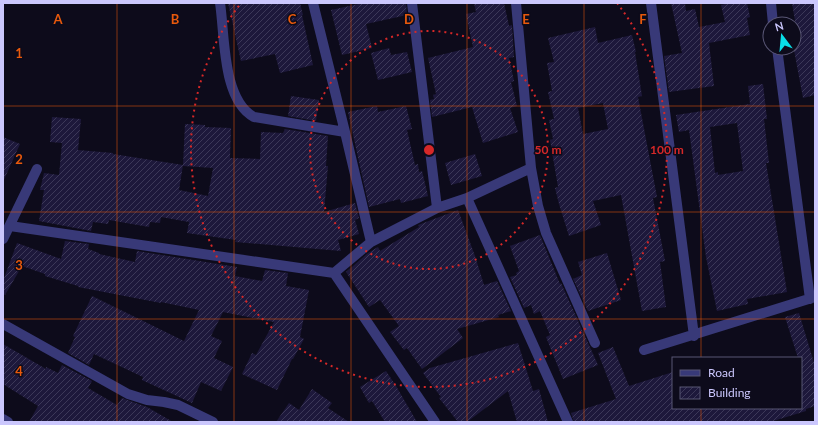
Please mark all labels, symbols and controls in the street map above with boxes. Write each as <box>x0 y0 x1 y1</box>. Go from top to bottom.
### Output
text: A <box>52 11 63 27</box>
text: B <box>171 11 180 27</box>
text: C <box>288 11 297 27</box>
text: D <box>404 11 414 27</box>
text: E <box>522 11 530 27</box>
text: F <box>639 11 647 27</box>
north arrow <box>762 16 802 56</box>
text: N <box>773 18 785 33</box>
text: 1 <box>15 45 23 61</box>
text: 50 m <box>535 142 561 157</box>
text: 100 m <box>650 142 684 157</box>
centre of rings <box>422 143 436 157</box>
text: 2 <box>15 151 23 167</box>
text: 3 <box>15 257 23 273</box>
legend <box>672 357 802 409</box>
text: 4 <box>15 363 23 379</box>
text: Road <box>708 365 735 380</box>
text: Building <box>708 385 751 400</box>

